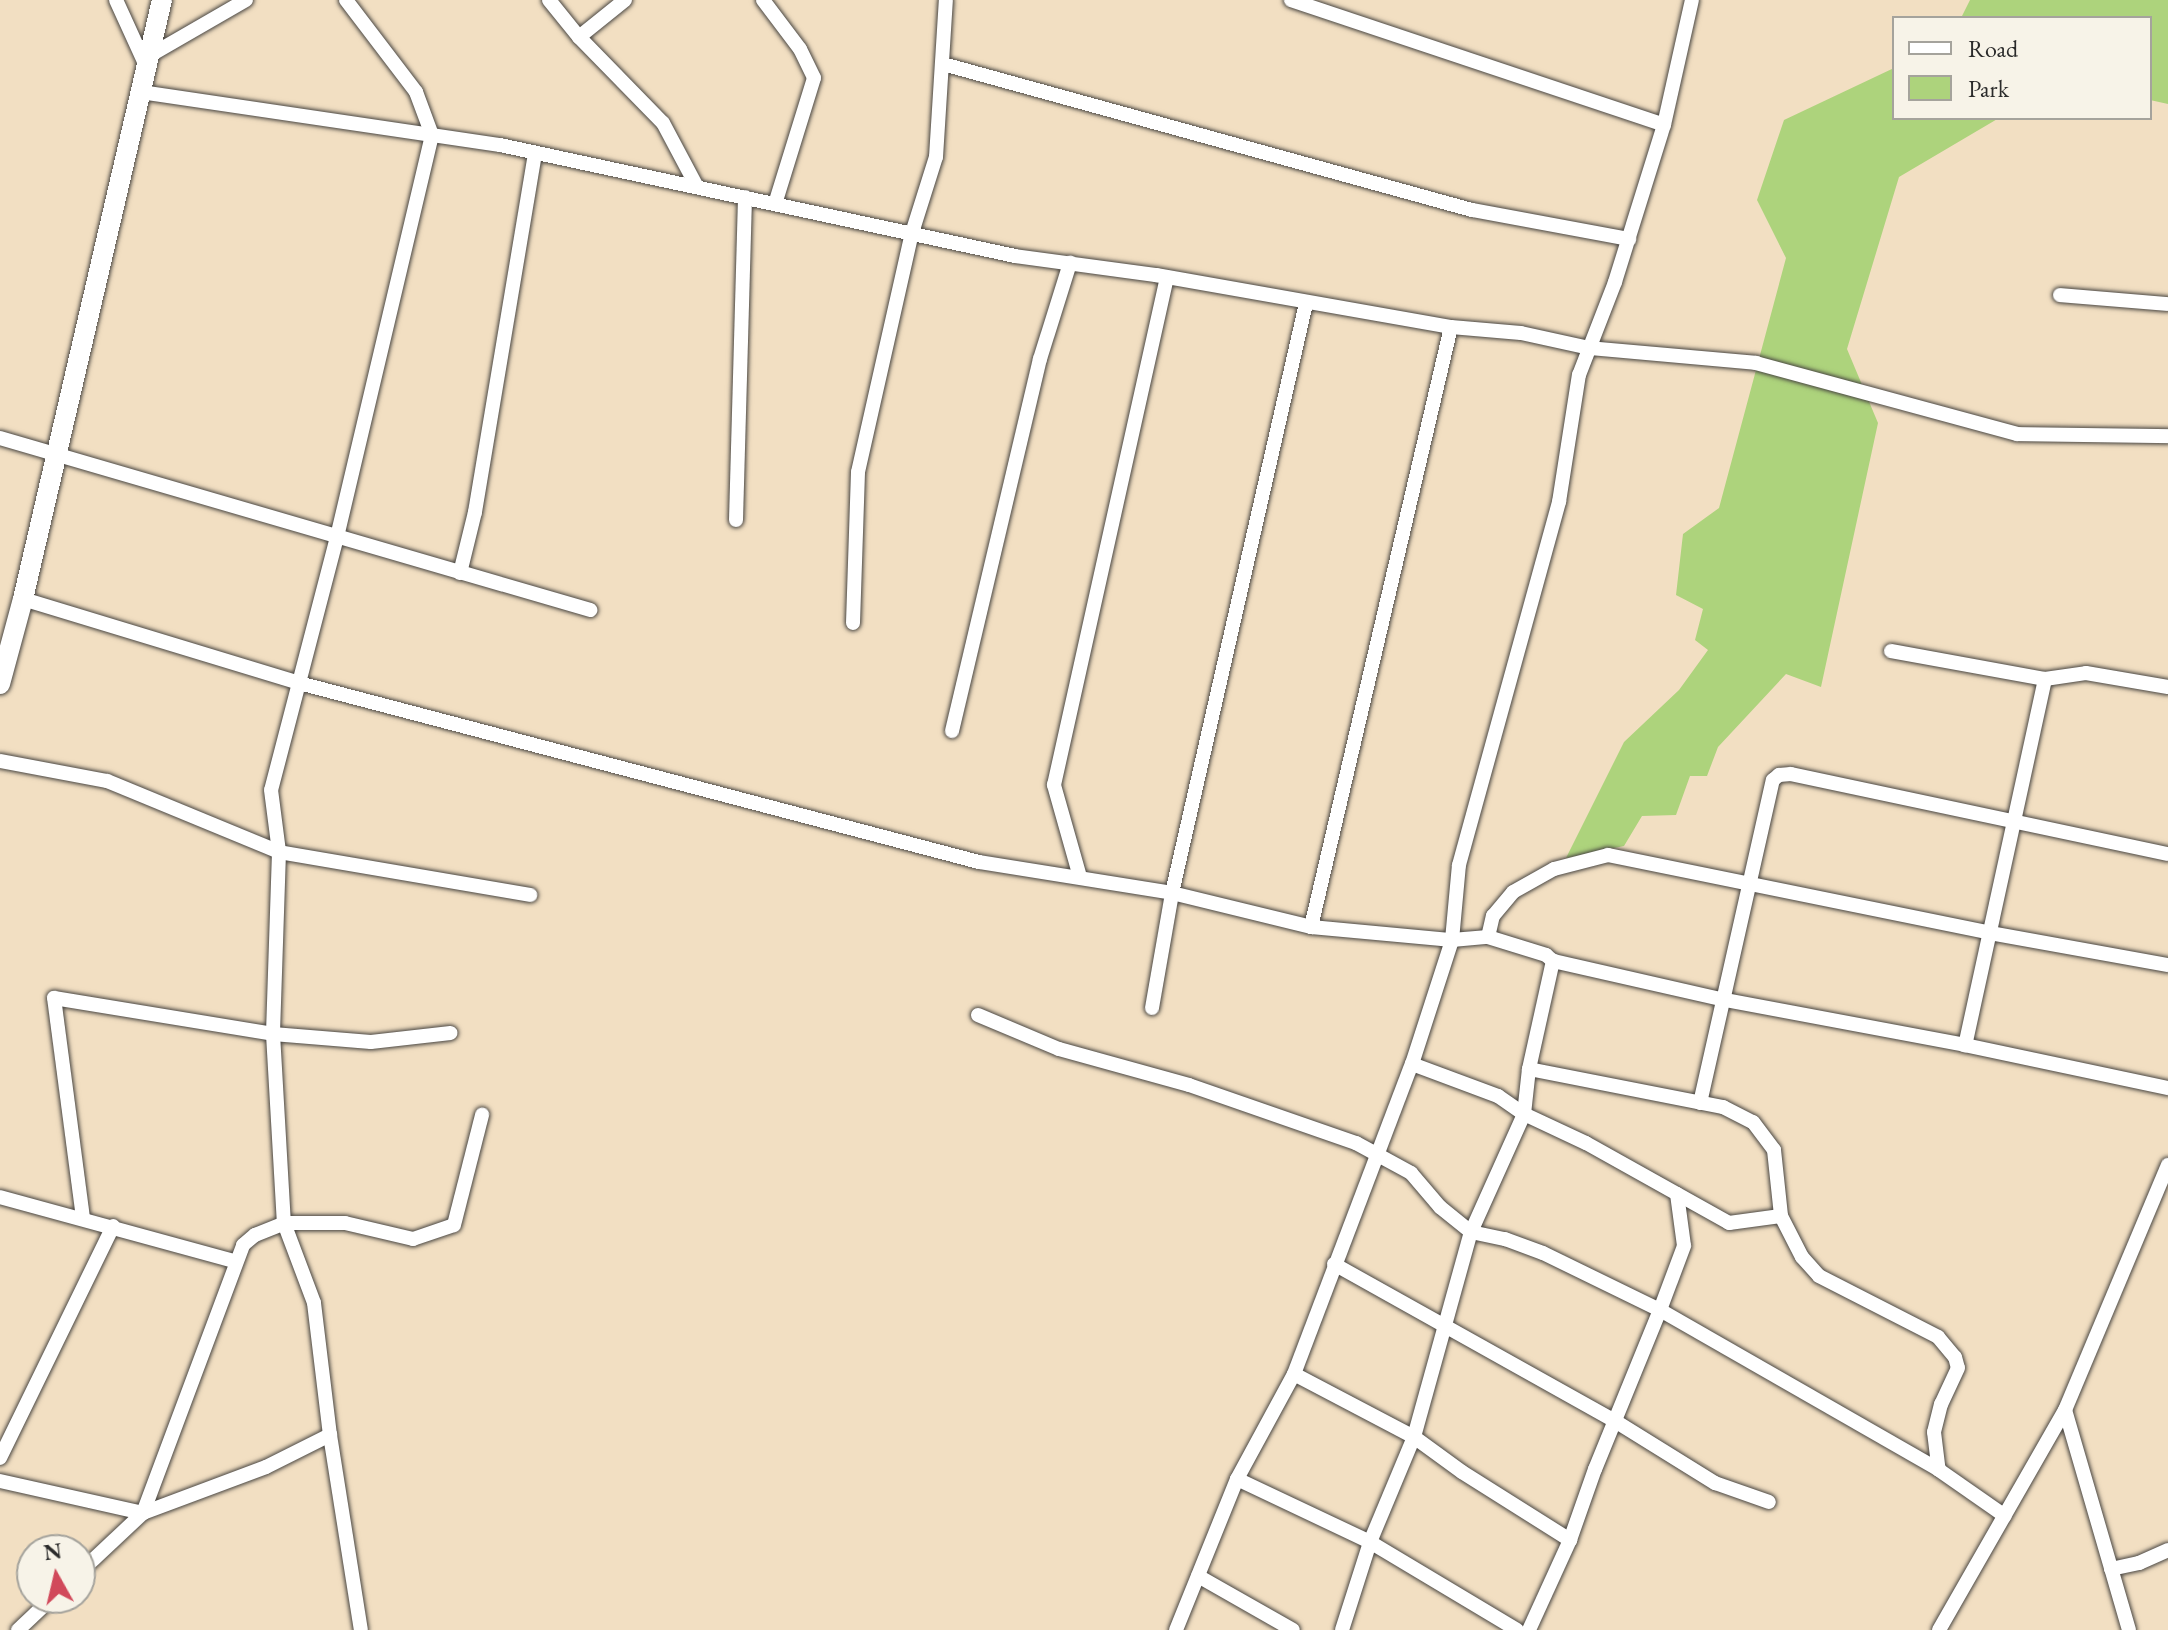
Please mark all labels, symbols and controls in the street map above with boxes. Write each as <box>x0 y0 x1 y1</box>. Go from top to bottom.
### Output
legend <box>1892 16 2152 120</box>
text: Road <box>1968 33 2018 64</box>
text: Park <box>1968 73 2009 104</box>
north arrow <box>16 1534 96 1614</box>
text: N <box>42 1536 64 1567</box>

